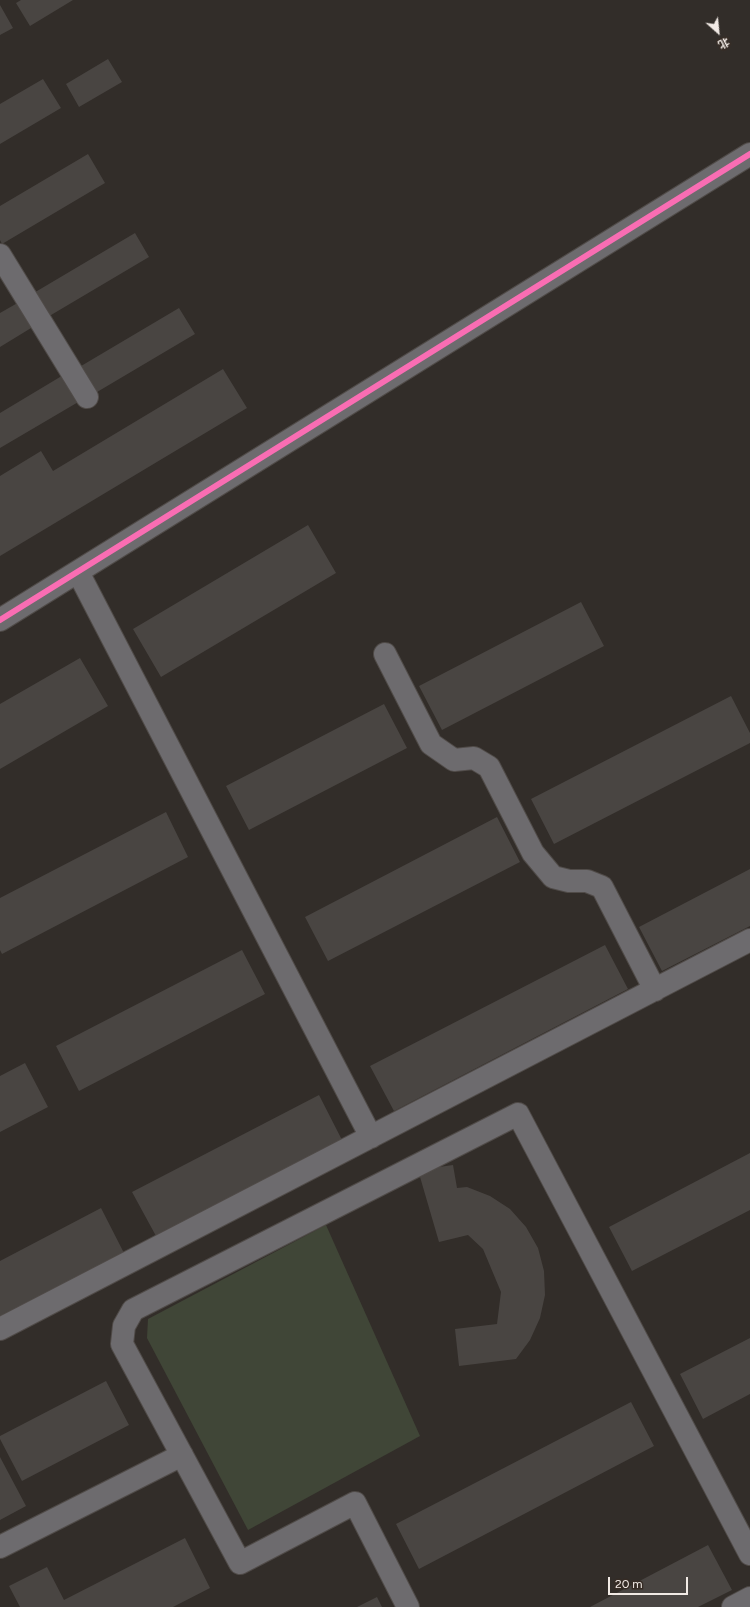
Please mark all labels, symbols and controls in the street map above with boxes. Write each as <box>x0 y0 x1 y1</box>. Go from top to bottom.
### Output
north arrow <box>698 12 738 52</box>
text: 北 <box>716 35 732 51</box>
scale bar <box>610 1569 690 1595</box>
text: 20 m <box>615 1577 643 1591</box>

